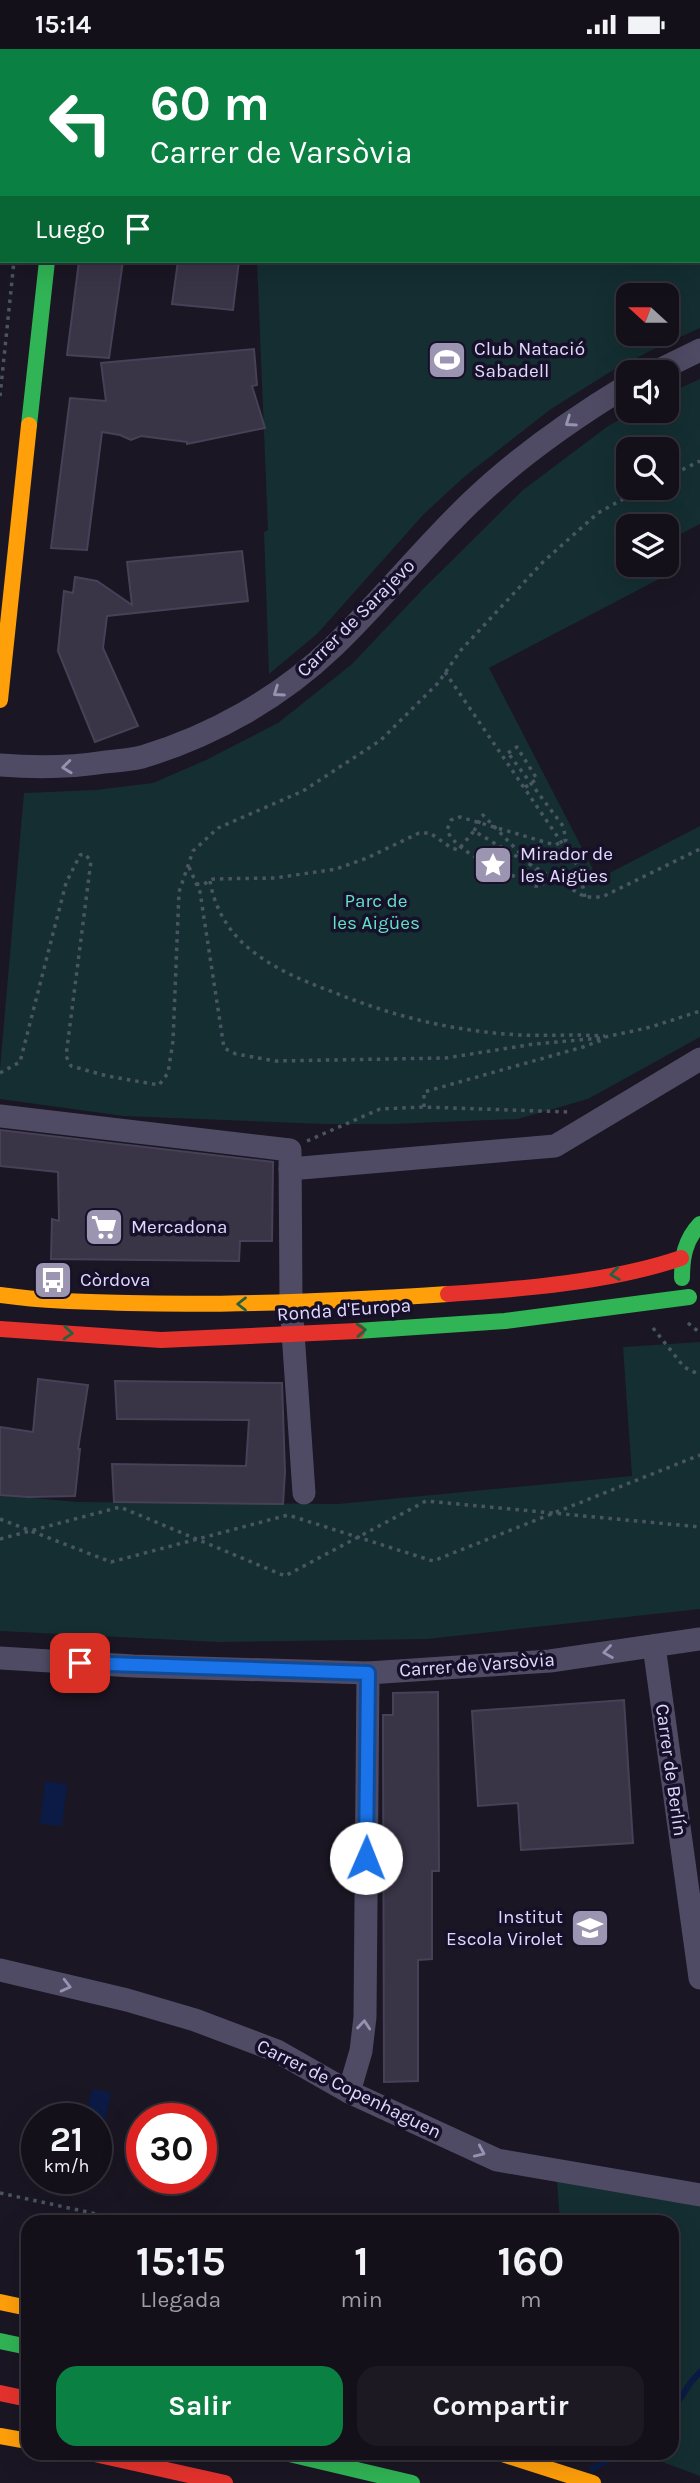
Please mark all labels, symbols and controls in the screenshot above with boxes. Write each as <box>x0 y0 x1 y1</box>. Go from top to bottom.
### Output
text: 15:14 <box>35 9 91 40</box>
text: 60 m <box>150 75 270 132</box>
icon: left <box>35 77 126 168</box>
text: Carrer de Varsòvia <box>150 134 413 171</box>
icon: arrive <box>119 210 157 248</box>
text: Luego <box>35 214 105 245</box>
north arrow <box>616 283 679 347</box>
map controls <box>616 283 679 577</box>
place label: Club Natació Sabadell <box>474 338 585 382</box>
sports icon: Club Natació Sabadell <box>426 339 468 381</box>
button: sound <box>616 360 679 423</box>
one-way arrow <box>565 414 578 427</box>
button: search <box>616 437 679 500</box>
button: layers <box>616 514 679 577</box>
street label: Carrer de Sarajevo <box>293 555 419 681</box>
one-way arrow <box>273 683 286 696</box>
one-way arrow <box>61 759 72 774</box>
place label: Mirador de les Aigües <box>520 843 613 887</box>
place icon: Mirador de les Aigües <box>472 844 514 886</box>
park label: Parc de les Aigües <box>332 890 420 934</box>
supermarket icon: Mercadona <box>83 1206 125 1248</box>
place label: Mercadona <box>131 1216 228 1238</box>
bus stop icon: Còrdova <box>32 1259 74 1301</box>
one-way arrow <box>609 1266 621 1281</box>
place label: Còrdova <box>80 1269 151 1291</box>
street label: Ronda d'Europa <box>276 1294 412 1326</box>
one-way arrow <box>236 1296 247 1312</box>
one-way arrow <box>356 1323 367 1338</box>
one-way arrow <box>63 1325 74 1340</box>
pin <box>50 1633 110 1693</box>
icon: arrive <box>61 1644 99 1682</box>
one-way arrow <box>602 1645 614 1660</box>
street label: Carrer de Varsòvia <box>398 1649 556 1681</box>
street label: Carrer de Berlín <box>651 1702 691 1838</box>
position arrow <box>329 1821 403 1895</box>
place label: Institut Escola Virolet <box>446 1906 563 1950</box>
school or university icon: Institut Escola Virolet <box>569 1907 611 1949</box>
one-way arrow <box>60 1978 72 1992</box>
one-way arrow <box>356 2020 371 2031</box>
street label: Carrer de Copenhaguen <box>253 2035 445 2143</box>
speed limit sign: 30 <box>126 2103 217 2194</box>
text: 21 <box>50 2119 83 2160</box>
one-way arrow <box>473 2144 485 2158</box>
text: km/h <box>44 2155 89 2177</box>
text: 15:15 <box>136 2236 226 2286</box>
text: 1 <box>354 2236 369 2286</box>
text: 160 <box>497 2236 564 2286</box>
text: Llegada <box>140 2286 221 2313</box>
text: min <box>340 2286 383 2313</box>
text: m <box>520 2286 542 2313</box>
button: Salir <box>56 2366 343 2446</box>
button: Compartir <box>357 2366 644 2446</box>

